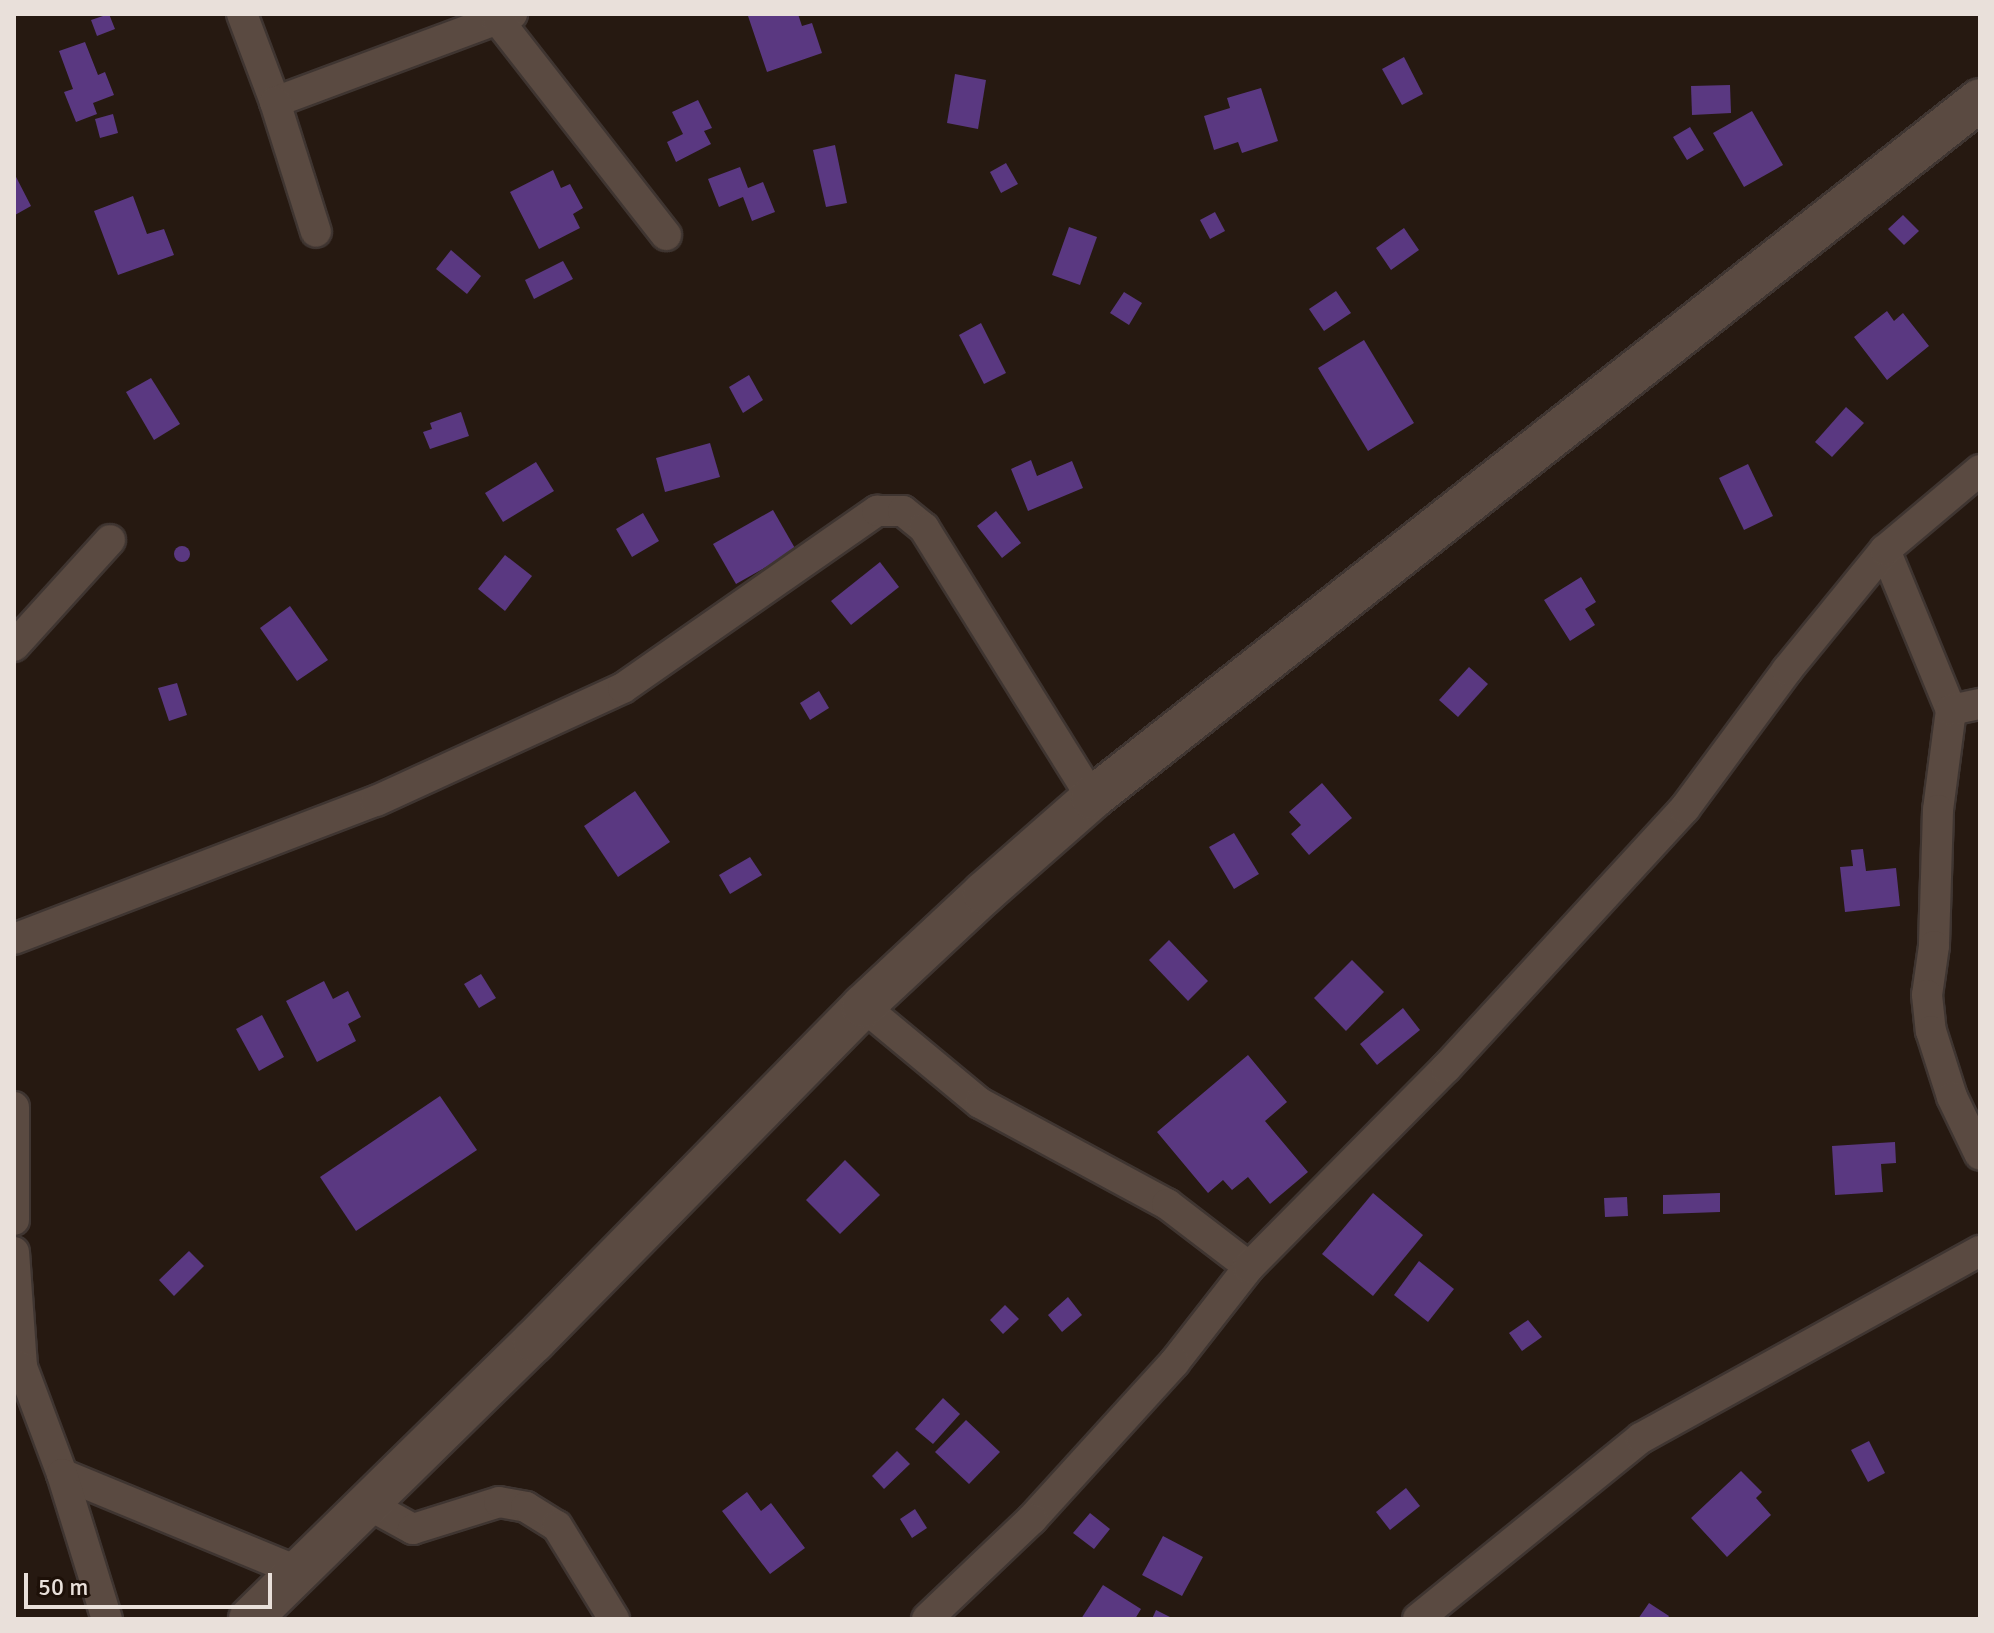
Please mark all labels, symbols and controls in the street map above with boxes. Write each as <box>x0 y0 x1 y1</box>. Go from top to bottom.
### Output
scale bar <box>28 1557 276 1607</box>
text: 50 m <box>38 1572 88 1602</box>

